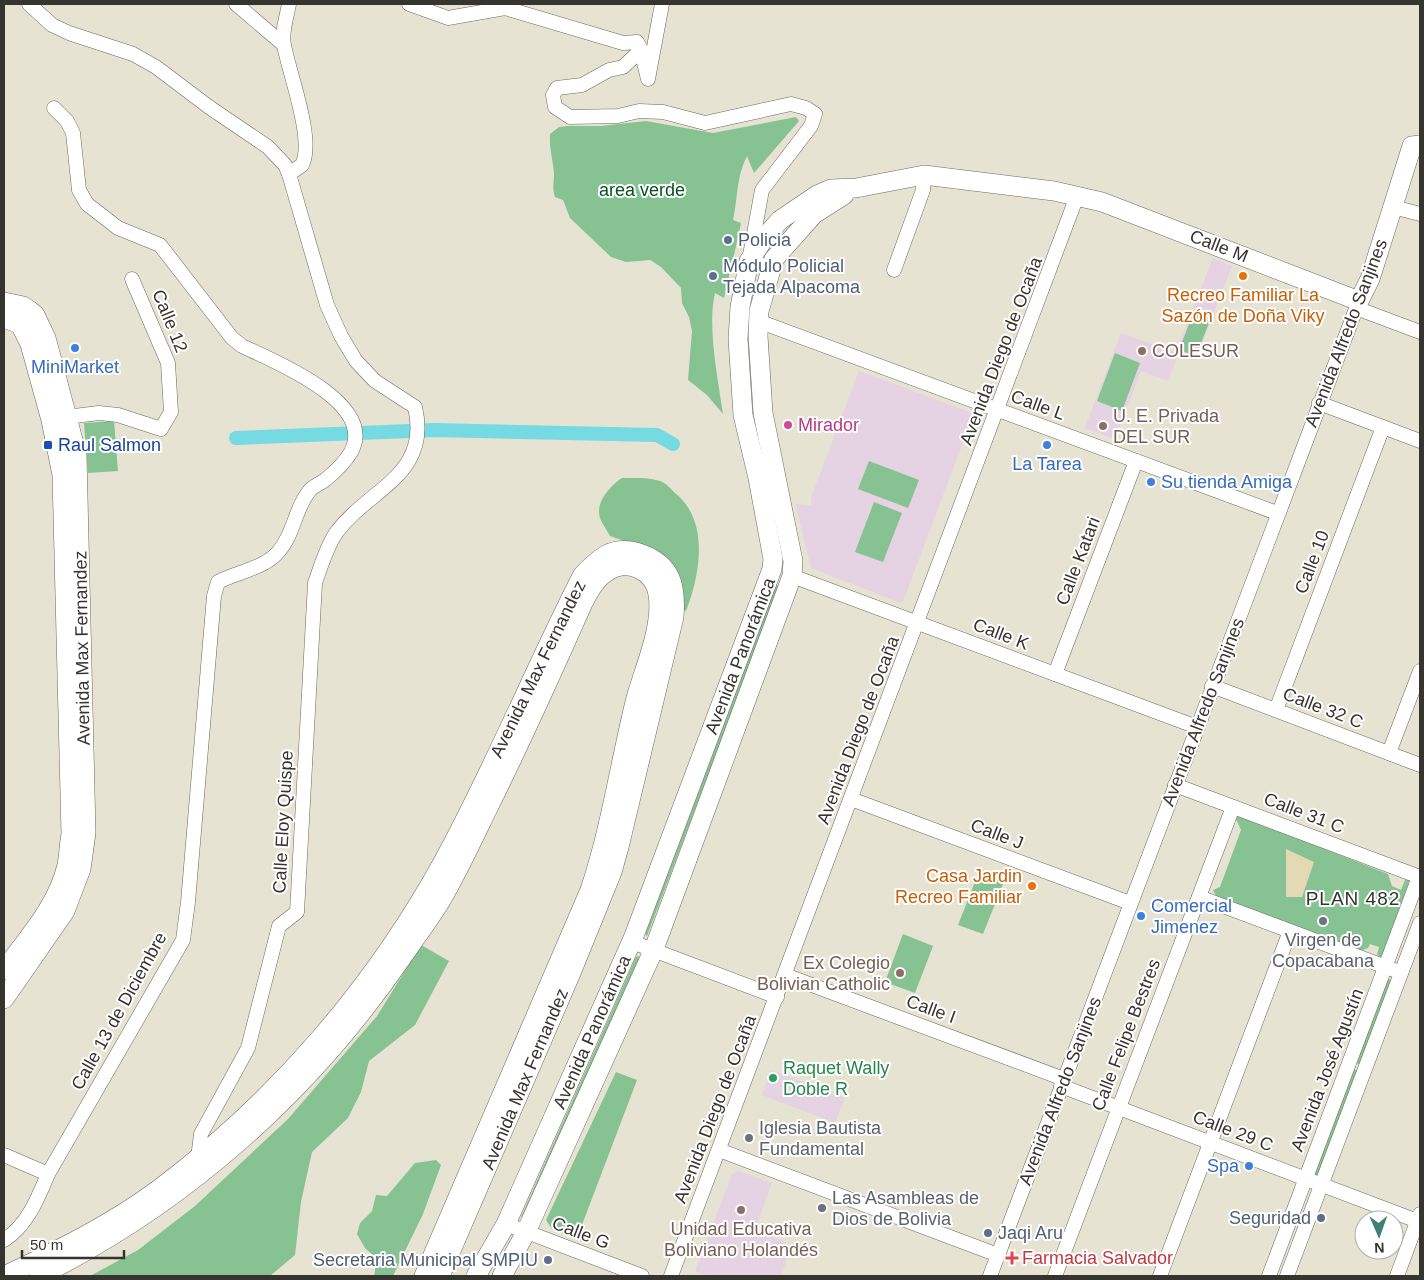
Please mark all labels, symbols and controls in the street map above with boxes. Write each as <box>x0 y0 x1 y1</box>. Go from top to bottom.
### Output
park label: area verde <box>599 180 685 200</box>
street label: Calle M <box>1187 226 1251 266</box>
place label: Policia <box>738 230 792 250</box>
marker: Policia <box>722 234 734 246</box>
street label: Avenida Alfredo Sanjines <box>1301 236 1391 430</box>
street label: Avenida Diego de Ocaña <box>956 253 1046 448</box>
place label: Módulo Policial Tejada Alpacoma <box>723 256 861 297</box>
marker: Módulo Policial Tejada Alpacoma <box>707 270 719 282</box>
marker: Recreo Familiar La Sazón de Doña Viky <box>1237 270 1249 282</box>
place label: Recreo Familiar La Sazón de Doña Viky <box>1162 285 1324 326</box>
street label: Calle 12 <box>148 287 192 355</box>
place label: COLESUR <box>1152 341 1239 361</box>
marker: MiniMarket <box>69 342 81 354</box>
marker: COLESUR <box>1136 345 1148 357</box>
place label: MiniMarket <box>31 357 119 377</box>
street label: Calle L <box>1008 386 1068 424</box>
place label: U. E. Privada DEL SUR <box>1113 406 1220 447</box>
place label: Mirador <box>798 415 859 435</box>
marker: Mirador <box>782 419 794 431</box>
marker: U. E. Privada DEL SUR <box>1097 420 1109 432</box>
place label: Raul Salmon <box>58 435 161 455</box>
marker: Raul Salmon <box>42 439 54 451</box>
marker: La Tarea <box>1041 439 1053 451</box>
place label: La Tarea <box>1012 454 1083 474</box>
place label: Su tienda Amiga <box>1161 472 1293 492</box>
marker: Su tienda Amiga <box>1145 476 1157 488</box>
street label: Calle Katari <box>1052 514 1104 608</box>
street label: Calle 10 <box>1291 528 1333 596</box>
street label: Avenida Max Fernandez <box>70 550 94 746</box>
street label: Avenida Panorámica <box>701 574 779 737</box>
street label: Avenida Max Fernandez <box>486 577 590 761</box>
street label: Calle K <box>970 614 1032 654</box>
street label: Avenida Alfredo Sanjines <box>1158 615 1248 809</box>
street label: Avenida Diego de Ocaña <box>813 632 903 827</box>
street label: Calle 32 C <box>1280 684 1366 732</box>
street label: Calle Eloy Quispe <box>269 750 297 894</box>
street label: Calle 31 C <box>1261 789 1347 837</box>
street label: Calle J <box>968 815 1026 853</box>
place label: Casa Jardin Recreo Familiar <box>895 866 1022 907</box>
marker: Casa Jardin Recreo Familiar <box>1026 880 1038 892</box>
district label: PLAN 482 <box>1306 888 1400 909</box>
place label: Comercial Jimenez <box>1151 896 1232 937</box>
marker: Comercial Jimenez <box>1135 910 1147 922</box>
marker: Virgen de Copacabana <box>1317 915 1329 927</box>
street label: Calle 13 de Diciembre <box>67 929 171 1093</box>
place label: Virgen de Copacabana <box>1272 930 1375 971</box>
street label: Avenida Panorámica <box>549 951 635 1112</box>
place label: Ex Colegio Bolivian Catholic <box>757 953 890 994</box>
street label: Calle Felipe Bestres <box>1088 956 1164 1114</box>
marker: Ex Colegio Bolivian Catholic <box>894 967 906 979</box>
street label: Avenida Max Fernandez <box>478 985 572 1173</box>
street label: Avenida José Agustín <box>1287 986 1367 1154</box>
street label: Calle I <box>904 991 958 1027</box>
street label: Avenida Alfredo Sanjines <box>1015 994 1105 1188</box>
street label: Avenida Diego de Ocaña <box>670 1011 760 1206</box>
place label: Raquet Wally Doble R <box>783 1058 889 1099</box>
marker: Raquet Wally Doble R <box>767 1072 779 1084</box>
street label: Calle 29 C <box>1190 1107 1276 1155</box>
place label: Iglesia Bautista Fundamental <box>759 1118 882 1159</box>
marker: Iglesia Bautista Fundamental <box>743 1132 755 1144</box>
place label: Spa <box>1207 1156 1240 1176</box>
marker: Spa <box>1243 1160 1255 1172</box>
place label: Las Asambleas de Dios de Bolivia <box>832 1188 979 1229</box>
marker: Las Asambleas de Dios de Bolivia <box>816 1202 828 1214</box>
marker: Unidad Educativa Boliviano Holandés <box>735 1204 747 1216</box>
place label: Seguridad <box>1229 1208 1311 1228</box>
north arrow <box>1354 1210 1404 1260</box>
marker: Seguridad <box>1315 1212 1327 1224</box>
street label: Calle G <box>549 1213 613 1253</box>
place label: Unidad Educativa Boliviano Holandés <box>664 1219 818 1260</box>
place label: Jaqi Aru <box>998 1223 1063 1243</box>
marker: Jaqi Aru <box>982 1227 994 1239</box>
scale bar <box>22 1228 125 1260</box>
text: 50 m <box>30 1236 63 1253</box>
text: N <box>1374 1240 1385 1256</box>
place label: Farmacia Salvador <box>1022 1248 1173 1268</box>
place label: Secretaria Municipal SMPIU <box>313 1250 538 1270</box>
marker: Farmacia Salvador <box>1006 1252 1018 1264</box>
marker: Secretaria Municipal SMPIU <box>542 1254 554 1266</box>

